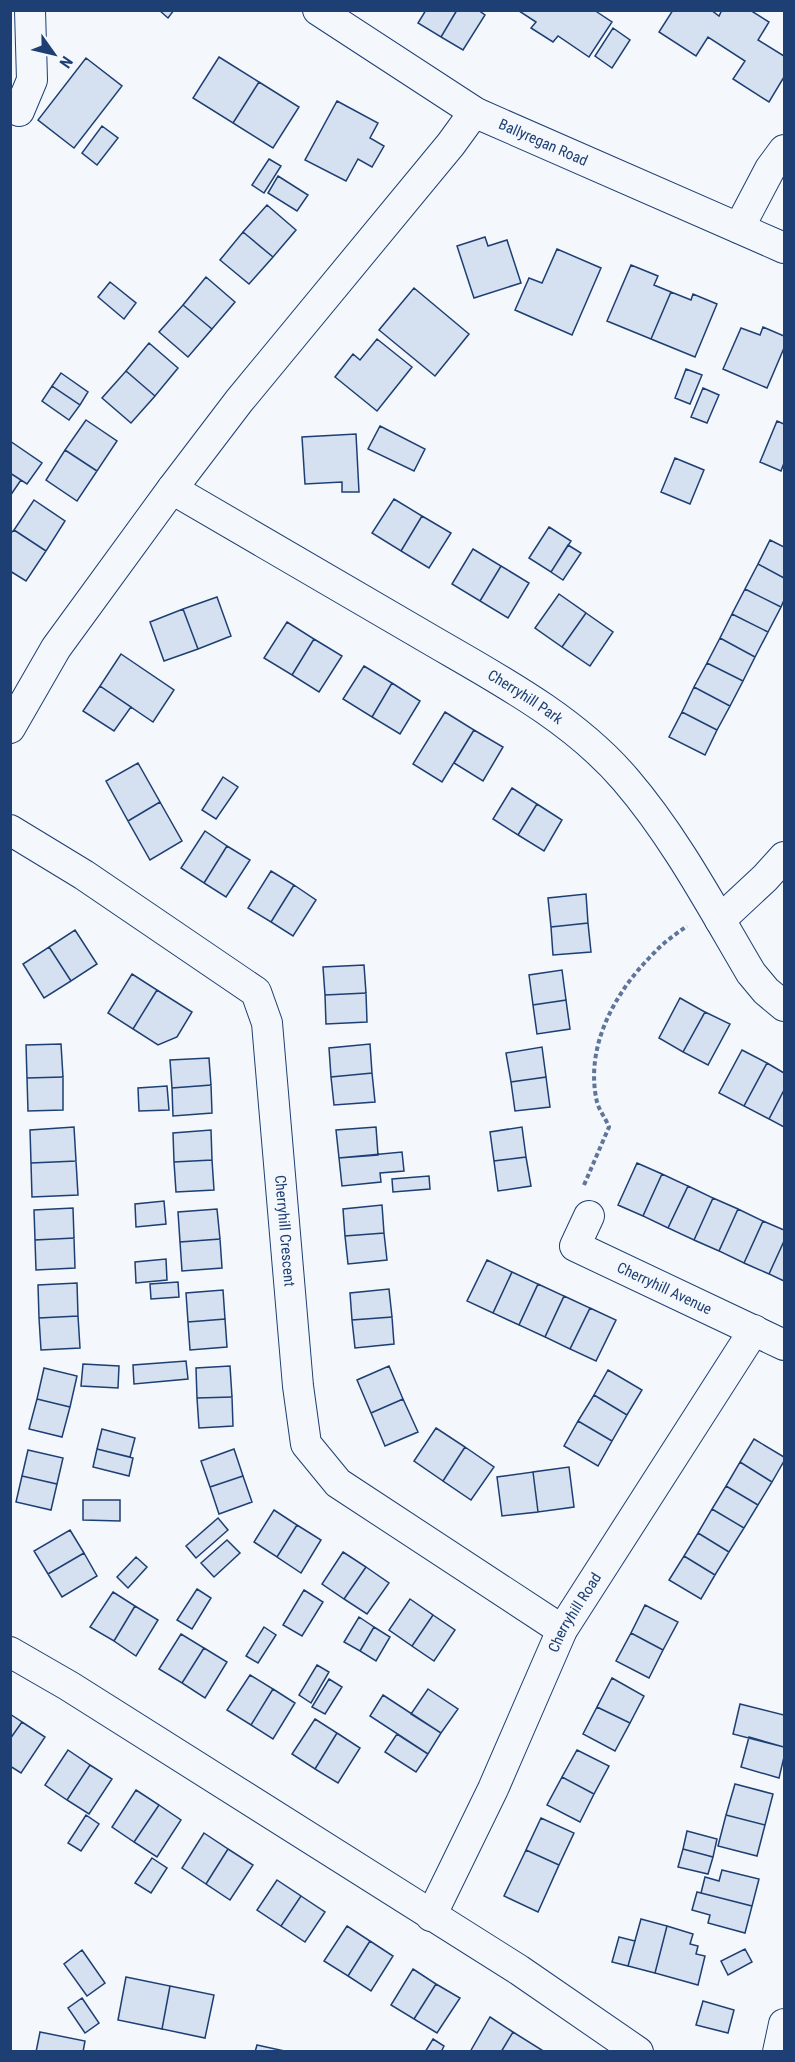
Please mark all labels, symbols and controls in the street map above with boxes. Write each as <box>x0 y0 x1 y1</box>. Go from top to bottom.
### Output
north arrow <box>24 24 84 84</box>
text: N <box>55 53 77 71</box>
street label: Ballyregan Road <box>496 115 591 170</box>
street label: Cherryhill Park <box>484 666 567 728</box>
street label: Cherryhill Crescent <box>271 1174 298 1287</box>
street label: Cherryhill Avenue <box>614 1258 715 1318</box>
street label: Cherryhill Road <box>544 1569 605 1655</box>

